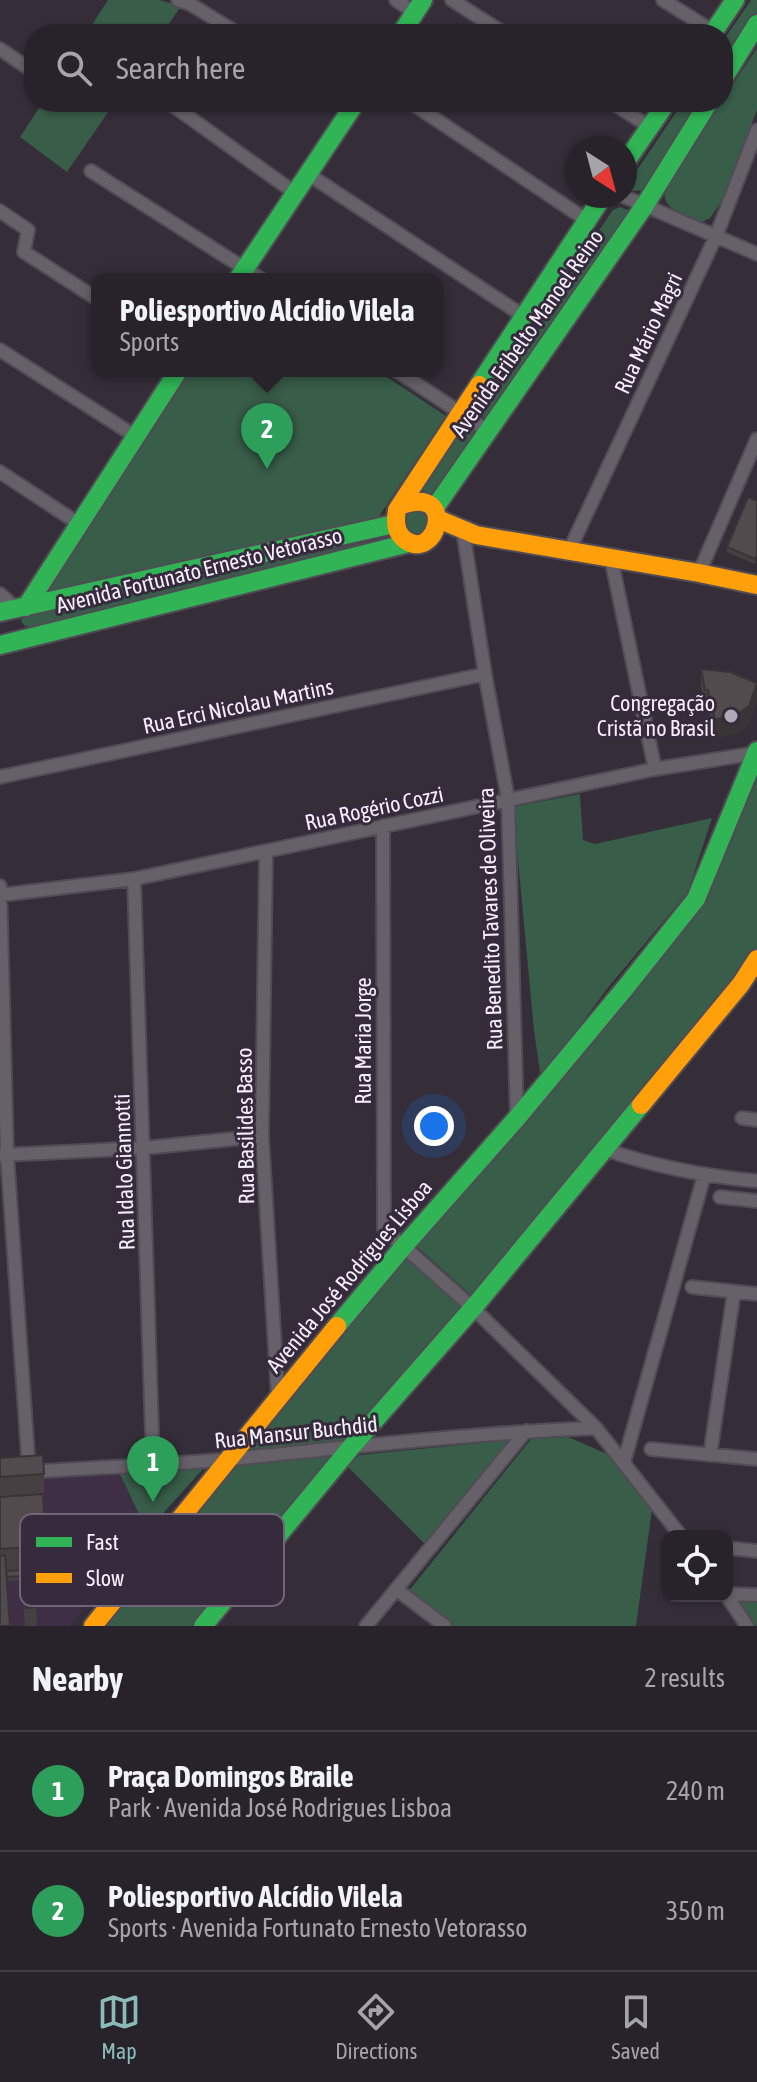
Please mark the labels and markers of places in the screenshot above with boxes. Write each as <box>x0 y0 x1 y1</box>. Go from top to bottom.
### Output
pin: 2 <box>241 403 293 469</box>
place label: Congregação Cristã no Brasil <box>597 690 715 741</box>
marker: Congregação Cristã no Brasil <box>722 707 740 725</box>
pin: 1 <box>127 1436 179 1502</box>

